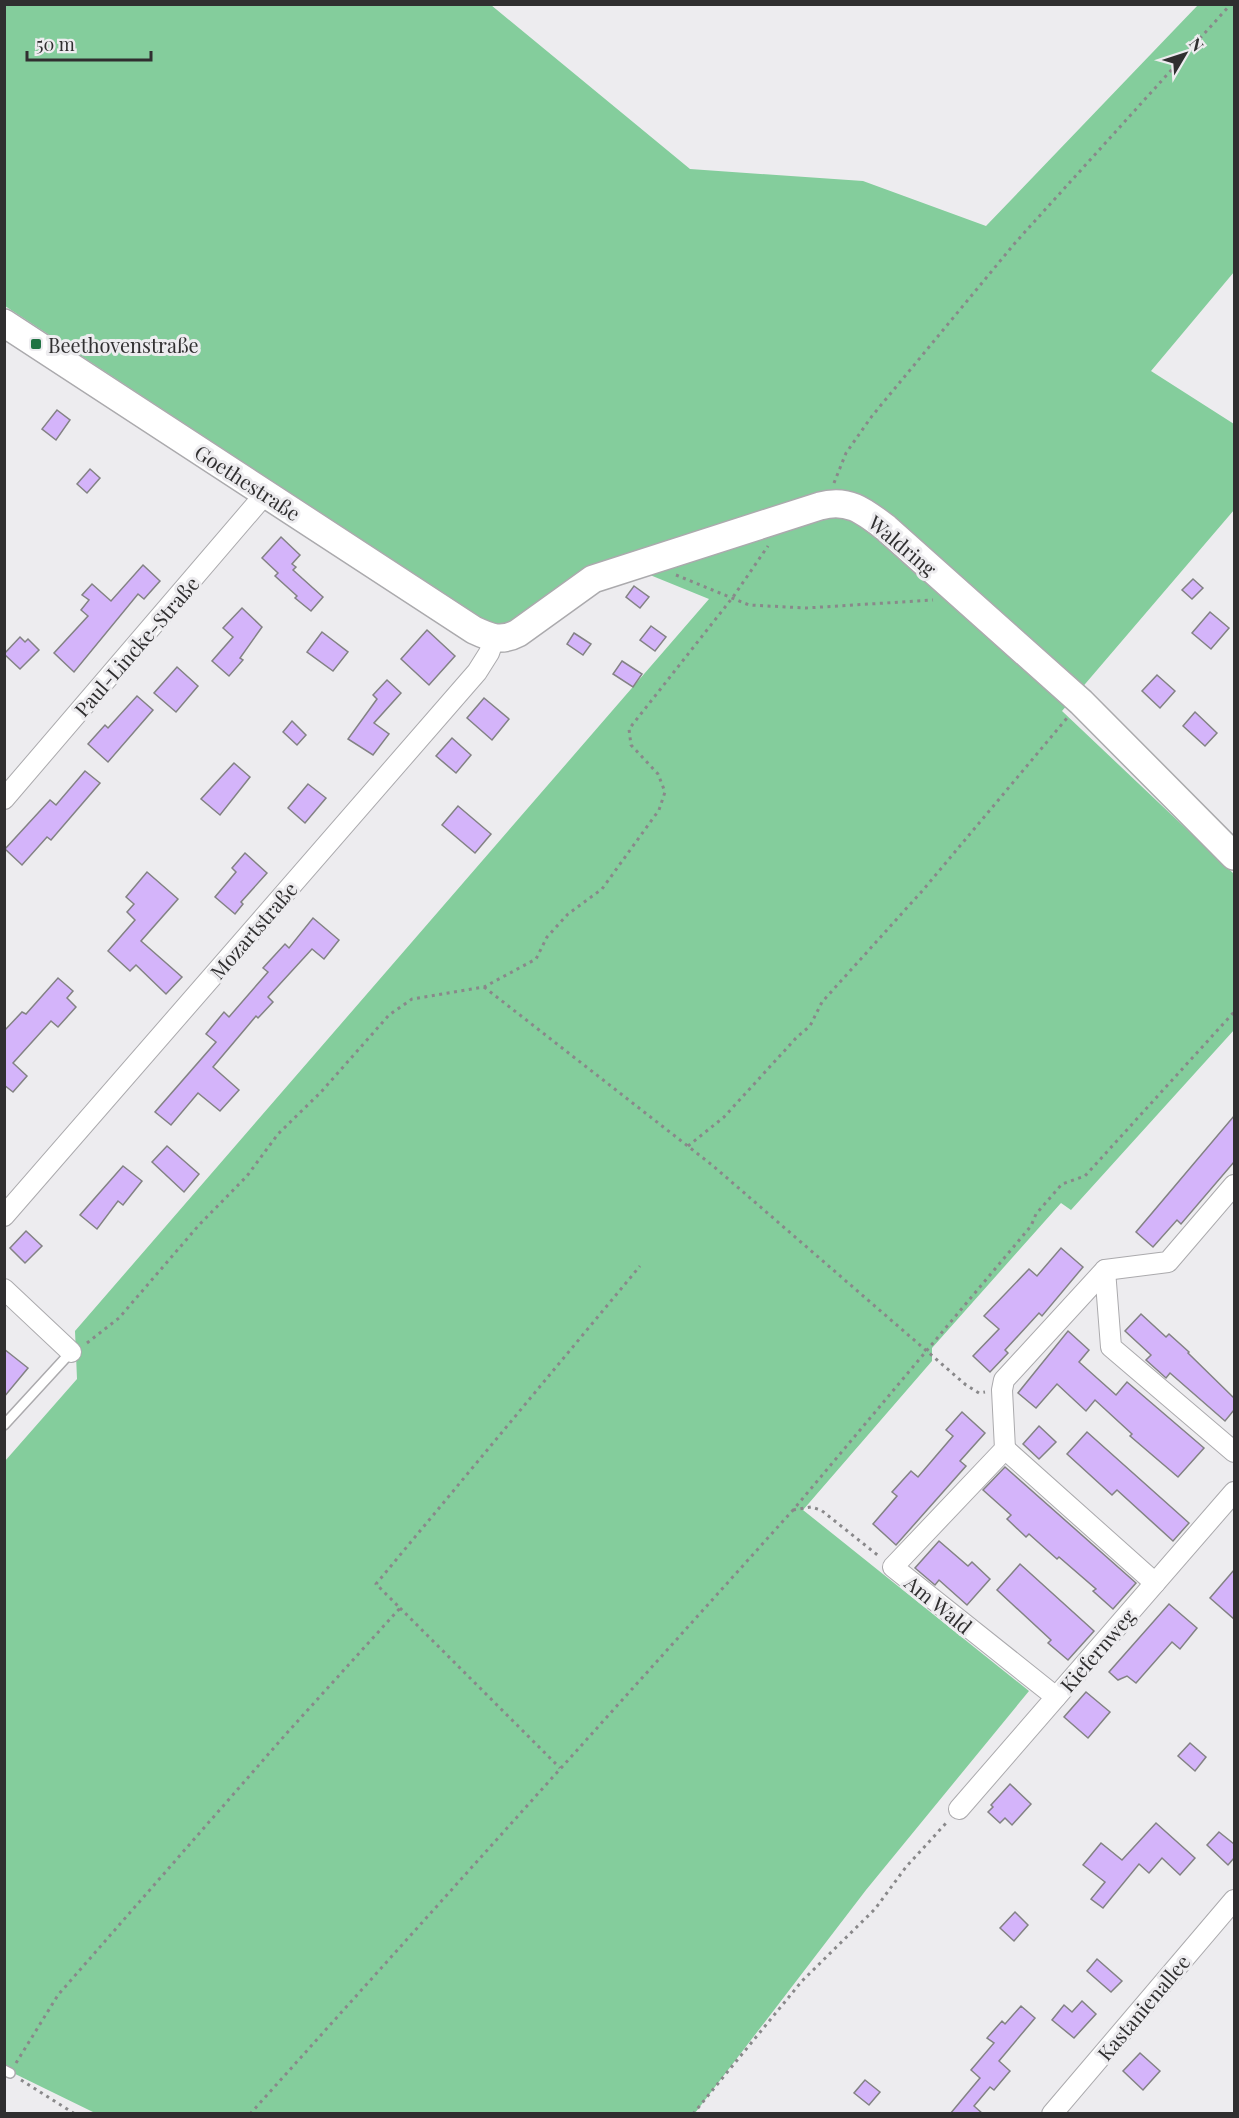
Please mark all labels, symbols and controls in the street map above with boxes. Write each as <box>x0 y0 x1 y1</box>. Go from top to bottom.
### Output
scale bar <box>27 24 152 62</box>
north arrow <box>1155 24 1215 84</box>
text: 50 m <box>36 32 75 56</box>
text: N <box>1185 33 1209 56</box>
place label: Beethovenstraße <box>48 331 199 358</box>
marker: Beethovenstraße <box>29 337 43 351</box>
street label: Goethestraße <box>190 438 306 526</box>
street label: Waldring <box>862 508 943 582</box>
street label: Paul-Lincke-Straße <box>68 570 204 722</box>
street label: Mozartstraße <box>203 876 303 984</box>
street label: Am Wald <box>899 1568 978 1640</box>
street label: Kiefernweg <box>1053 1602 1141 1697</box>
street label: Kastanienallee <box>1091 1948 1195 2066</box>

